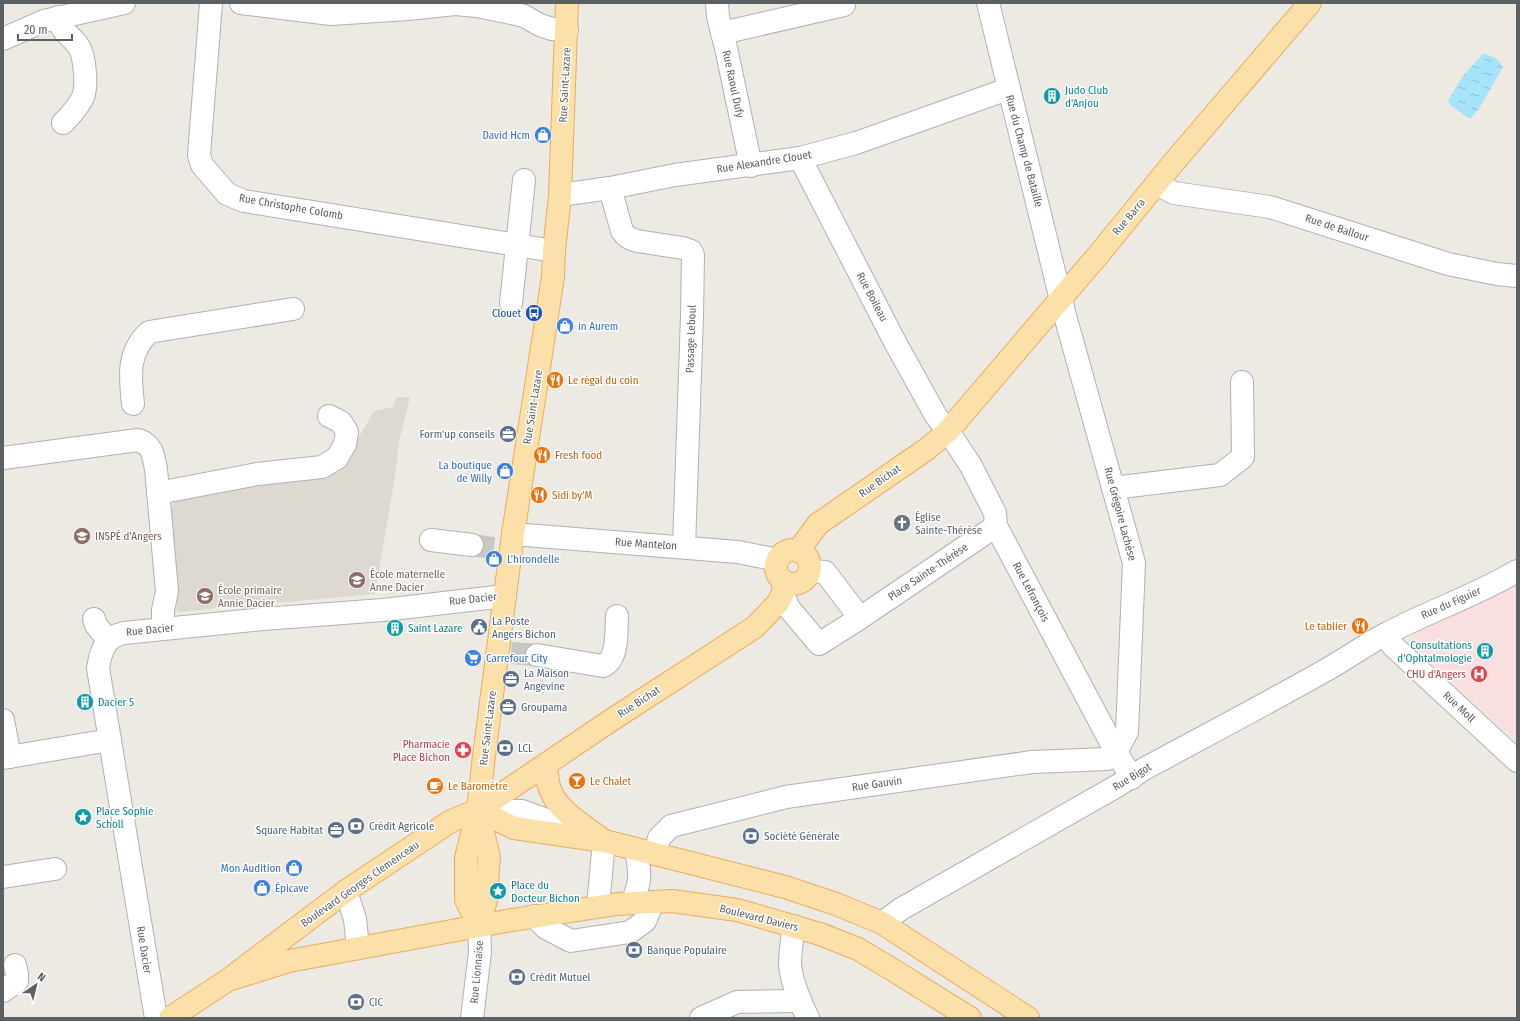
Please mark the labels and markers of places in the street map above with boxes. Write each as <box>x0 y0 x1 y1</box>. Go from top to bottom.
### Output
place label: Judo Club d'Anjou <box>1065 84 1108 110</box>
building icon: Judo Club d'Anjou <box>1042 86 1062 106</box>
shop icon: David Hcm <box>533 125 553 145</box>
place label: David Hcm <box>483 129 530 142</box>
bus stop icon: Clouet <box>524 303 544 323</box>
place label: Clouet <box>492 307 521 320</box>
shop icon: in Aurem <box>555 316 575 336</box>
place label: in Aurem <box>578 320 618 333</box>
restaurant icon: Le régal du coin <box>545 370 565 390</box>
place label: Le régal du coin <box>568 374 638 387</box>
office icon: Form'up conseils <box>498 424 518 444</box>
place label: Form'up conseils <box>420 428 495 441</box>
restaurant icon: Fresh food <box>532 445 552 465</box>
place label: Fresh food <box>555 449 602 462</box>
place label: La boutique de Willy <box>438 459 492 485</box>
shop icon: La boutique de Willy <box>495 461 515 481</box>
restaurant icon: Sidi by'M <box>529 485 549 505</box>
place label: Sidi by'M <box>552 489 592 502</box>
place label: Église Sainte-Thérèse <box>915 510 982 537</box>
church icon: Église Sainte-Thérèse <box>892 513 912 533</box>
school or university icon: INSPÉ d'Angers <box>72 526 92 546</box>
place label: INSPÉ d'Angers <box>95 529 162 543</box>
shop icon: L’hirondelle <box>484 549 504 569</box>
place label: L’hirondelle <box>507 553 559 566</box>
place label: École maternelle Anne Dacier <box>370 567 445 594</box>
school or university icon: École maternelle Anne Dacier <box>347 570 367 590</box>
place label: École primaire Annie Dacier <box>218 583 282 610</box>
school or university icon: École primaire Annie Dacier <box>195 586 215 606</box>
place label: La Poste Angers Bichon <box>492 615 556 641</box>
restaurant icon: Le tablier <box>1350 616 1370 636</box>
public building icon: La Poste Angers Bichon <box>469 617 489 637</box>
building icon: Saint Lazare <box>385 618 405 638</box>
place label: Le tablier <box>1305 620 1347 633</box>
place label: Saint Lazare <box>408 622 462 635</box>
place label: Consultations d'Ophtalmologie <box>1397 639 1472 665</box>
building icon: Consultations d'Ophtalmologie <box>1475 641 1495 661</box>
supermarket icon: Carrefour City <box>463 648 483 668</box>
place label: Carrefour City <box>486 652 548 665</box>
hospital icon: CHU d'Angers <box>1469 664 1489 684</box>
place label: La Maison Angevine <box>524 667 569 693</box>
place label: CHU d'Angers <box>1407 668 1466 681</box>
office icon: La Maison Angevine <box>501 669 521 689</box>
building icon: Dacier 5 <box>75 692 95 712</box>
place label: Dacier 5 <box>98 696 134 709</box>
office icon: Groupama <box>498 697 518 717</box>
place label: Groupama <box>521 701 567 714</box>
place label: Pharmacie Place Bichon <box>393 738 450 764</box>
bank icon: LCL <box>495 738 515 758</box>
pharmacy icon: Pharmacie Place Bichon <box>453 740 473 760</box>
place label: LCL <box>518 742 533 755</box>
bar icon: Le Chalet <box>567 771 587 791</box>
place label: Le Chalet <box>590 775 631 788</box>
cafe icon: Le Baromètre <box>425 776 445 796</box>
place label: Le Baromètre <box>448 780 508 793</box>
place label: Place Sophie Scholl <box>96 805 154 831</box>
place icon: Place Sophie Scholl <box>73 807 93 827</box>
bank icon: Crédit Agricole <box>346 816 366 836</box>
office icon: Square Habitat <box>326 820 346 840</box>
place label: Crédit Agricole <box>369 820 434 833</box>
place label: Square Habitat <box>256 824 323 837</box>
bank icon: Société Générale <box>741 826 761 846</box>
place label: Société Générale <box>764 830 840 843</box>
shop icon: Mon Audition <box>284 858 304 878</box>
place label: Mon Audition <box>221 862 281 875</box>
shop icon: Épicave <box>252 878 272 898</box>
place label: Place du Docteur Bichon <box>511 879 580 905</box>
place label: Épicave <box>275 881 309 895</box>
place icon: Place du Docteur Bichon <box>488 881 508 901</box>
bank icon: Banque Populaire <box>624 940 644 960</box>
place label: Banque Populaire <box>647 944 727 957</box>
bank icon: Crédit Mutuel <box>507 967 527 987</box>
place label: Crédit Mutuel <box>530 971 591 984</box>
bank icon: CIC <box>346 992 366 1012</box>
place label: CIC <box>369 996 383 1009</box>

